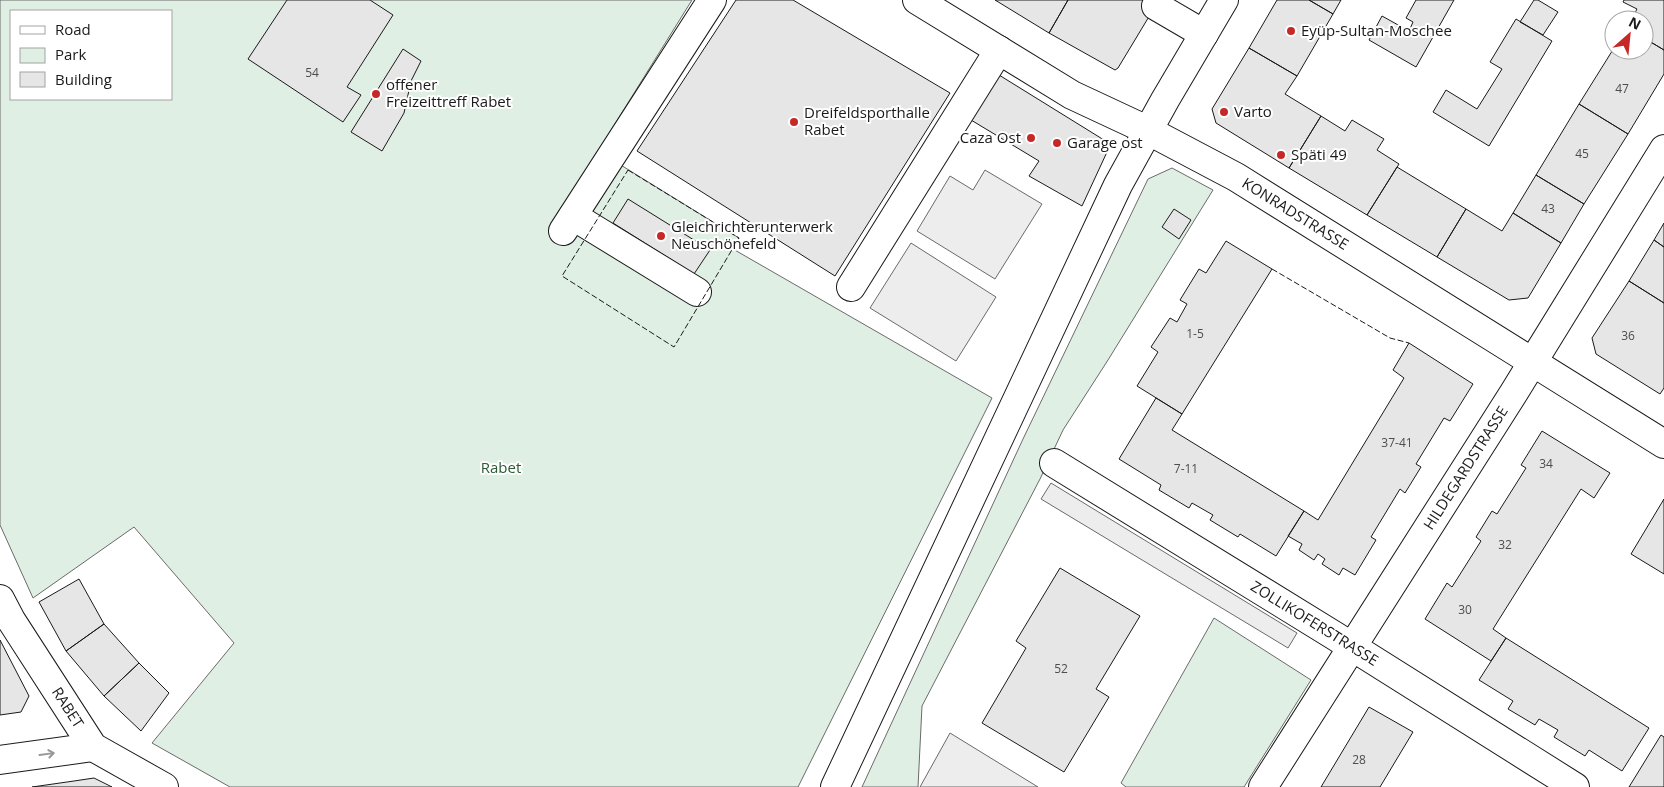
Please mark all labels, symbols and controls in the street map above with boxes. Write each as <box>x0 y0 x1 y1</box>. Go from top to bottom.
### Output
legend <box>10 10 172 100</box>
north arrow <box>1604 10 1654 60</box>
text: N <box>1626 12 1645 34</box>
text: Road <box>55 19 91 39</box>
place label: Eyüp-Sultan-Moschee <box>1301 20 1452 40</box>
marker: Eyüp-Sultan-Moschee <box>1285 25 1297 37</box>
text: Park <box>55 44 86 64</box>
house number: 54 <box>305 64 319 81</box>
text: Building <box>55 69 112 89</box>
place label: offener Freizeittreff Rabet <box>386 74 511 111</box>
house number: 47 <box>1615 80 1629 97</box>
marker: offener Freizeittreff Rabet <box>370 88 382 100</box>
place label: Varto <box>1234 101 1272 121</box>
place label: Dreifeldsporthalle Rabet <box>804 102 930 139</box>
marker: Varto <box>1218 106 1230 118</box>
marker: Dreifeldsporthalle Rabet <box>788 116 800 128</box>
place label: Caza Ost <box>960 127 1021 147</box>
marker: Caza Ost <box>1025 132 1037 144</box>
place label: Garage ost <box>1067 132 1143 152</box>
marker: Garage ost <box>1051 137 1063 149</box>
place label: Späti 49 <box>1291 144 1347 164</box>
house number: 45 <box>1575 145 1589 162</box>
marker: Späti 49 <box>1275 149 1287 161</box>
street label: KONRADSTRASSE <box>1239 172 1353 254</box>
house number: 43 <box>1541 200 1555 217</box>
place label: Gleichrichterunterwerk Neuschönefeld <box>671 216 833 253</box>
marker: Gleichrichterunterwerk Neuschönefeld <box>655 230 667 242</box>
house number: 1-5 <box>1186 325 1204 342</box>
house number: 36 <box>1621 327 1635 344</box>
street label: HILDEGARDSTRASSE <box>1418 402 1512 533</box>
house number: 37-41 <box>1381 434 1413 451</box>
house number: 34 <box>1539 455 1553 472</box>
park label: Rabet <box>481 457 521 477</box>
house number: 7-11 <box>1174 460 1198 477</box>
house number: 32 <box>1498 536 1512 553</box>
street label: ZOLLIKOFERSTRASSE <box>1248 576 1383 670</box>
house number: 30 <box>1458 601 1472 618</box>
house number: 52 <box>1054 660 1068 677</box>
street label: RABET <box>48 683 89 732</box>
one-way arrow <box>38 748 54 758</box>
house number: 28 <box>1352 751 1366 768</box>

